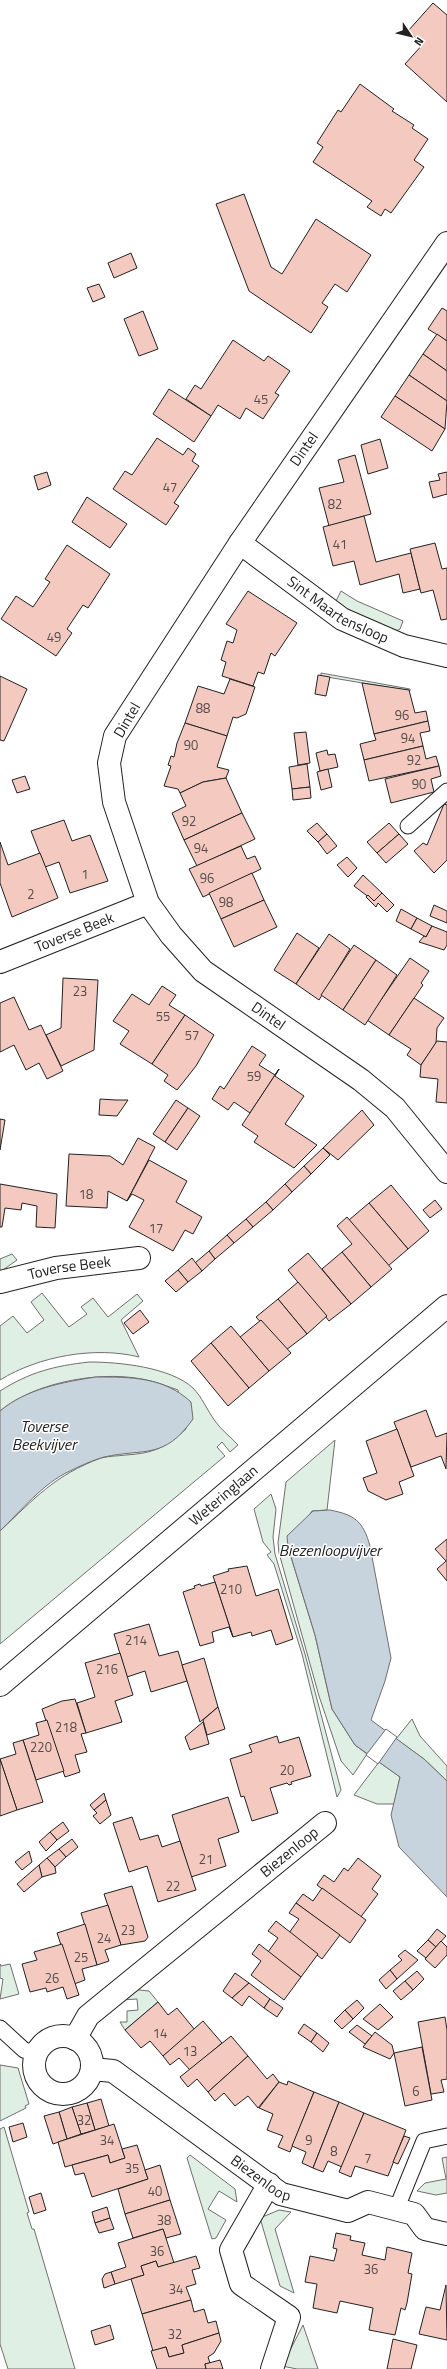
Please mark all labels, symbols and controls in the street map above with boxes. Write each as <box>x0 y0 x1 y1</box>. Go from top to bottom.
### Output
north arrow <box>391 16 431 56</box>
text: N <box>410 34 428 49</box>
house number: 45 <box>254 389 268 409</box>
street label: Dintel <box>283 427 324 471</box>
house number: 47 <box>163 477 177 497</box>
house number: 82 <box>328 494 342 514</box>
house number: 41 <box>333 534 347 554</box>
street label: Sint Maartensloop <box>282 570 393 649</box>
house number: 49 <box>47 627 61 647</box>
street label: Dintel <box>107 698 146 742</box>
house number: 88 <box>196 698 210 718</box>
house number: 96 <box>395 705 409 725</box>
house number: 94 <box>401 728 415 748</box>
house number: 90 <box>184 735 198 755</box>
house number: 92 <box>407 750 421 770</box>
house number: 90 <box>412 774 426 794</box>
house number: 92 <box>182 811 196 831</box>
house number: 94 <box>194 838 208 858</box>
house number: 1 <box>81 864 89 884</box>
house number: 96 <box>200 868 214 888</box>
house number: 2 <box>27 884 35 904</box>
house number: 98 <box>219 892 233 912</box>
street label: Toverse Beek <box>31 906 117 958</box>
house number: 23 <box>73 981 87 1001</box>
street label: Dintel <box>247 996 291 1036</box>
house number: 55 <box>156 1006 170 1026</box>
house number: 57 <box>185 1025 199 1045</box>
house number: 59 <box>247 1066 261 1086</box>
house number: 18 <box>79 1184 93 1204</box>
house number: 17 <box>149 1218 163 1238</box>
street label: Toverse Beek <box>25 1249 112 1286</box>
water label: Toverse Beekvijver <box>12 1414 78 1456</box>
street label: Weteringlaan <box>184 1459 263 1531</box>
water label: Biezenloopvijver <box>279 1538 383 1562</box>
house number: 210 <box>220 1579 242 1599</box>
house number: 214 <box>125 1630 147 1650</box>
house number: 216 <box>96 1659 118 1679</box>
house number: 218 <box>55 1717 77 1737</box>
house number: 220 <box>30 1737 52 1757</box>
house number: 20 <box>280 1760 294 1780</box>
street label: Biezenloop <box>255 1821 323 1883</box>
house number: 21 <box>199 1849 213 1869</box>
house number: 22 <box>166 1876 180 1896</box>
house number: 23 <box>121 1920 135 1940</box>
house number: 24 <box>97 1928 111 1948</box>
house number: 25 <box>74 1947 88 1967</box>
house number: 26 <box>45 1968 59 1988</box>
house number: 14 <box>153 2023 167 2043</box>
house number: 13 <box>183 2041 197 2061</box>
house number: 6 <box>412 2081 420 2101</box>
house number: 32 <box>77 2110 91 2130</box>
house number: 34 <box>100 2130 114 2150</box>
house number: 9 <box>305 2130 313 2150</box>
house number: 8 <box>330 2141 338 2161</box>
house number: 7 <box>364 2148 372 2168</box>
street label: Biezenloop <box>226 2149 293 2207</box>
house number: 35 <box>125 2158 139 2178</box>
house number: 40 <box>148 2181 162 2201</box>
house number: 38 <box>157 2210 171 2230</box>
house number: 36 <box>150 2241 164 2261</box>
house number: 36 <box>364 2259 378 2279</box>
house number: 34 <box>169 2279 183 2299</box>
house number: 32 <box>168 2324 182 2344</box>

